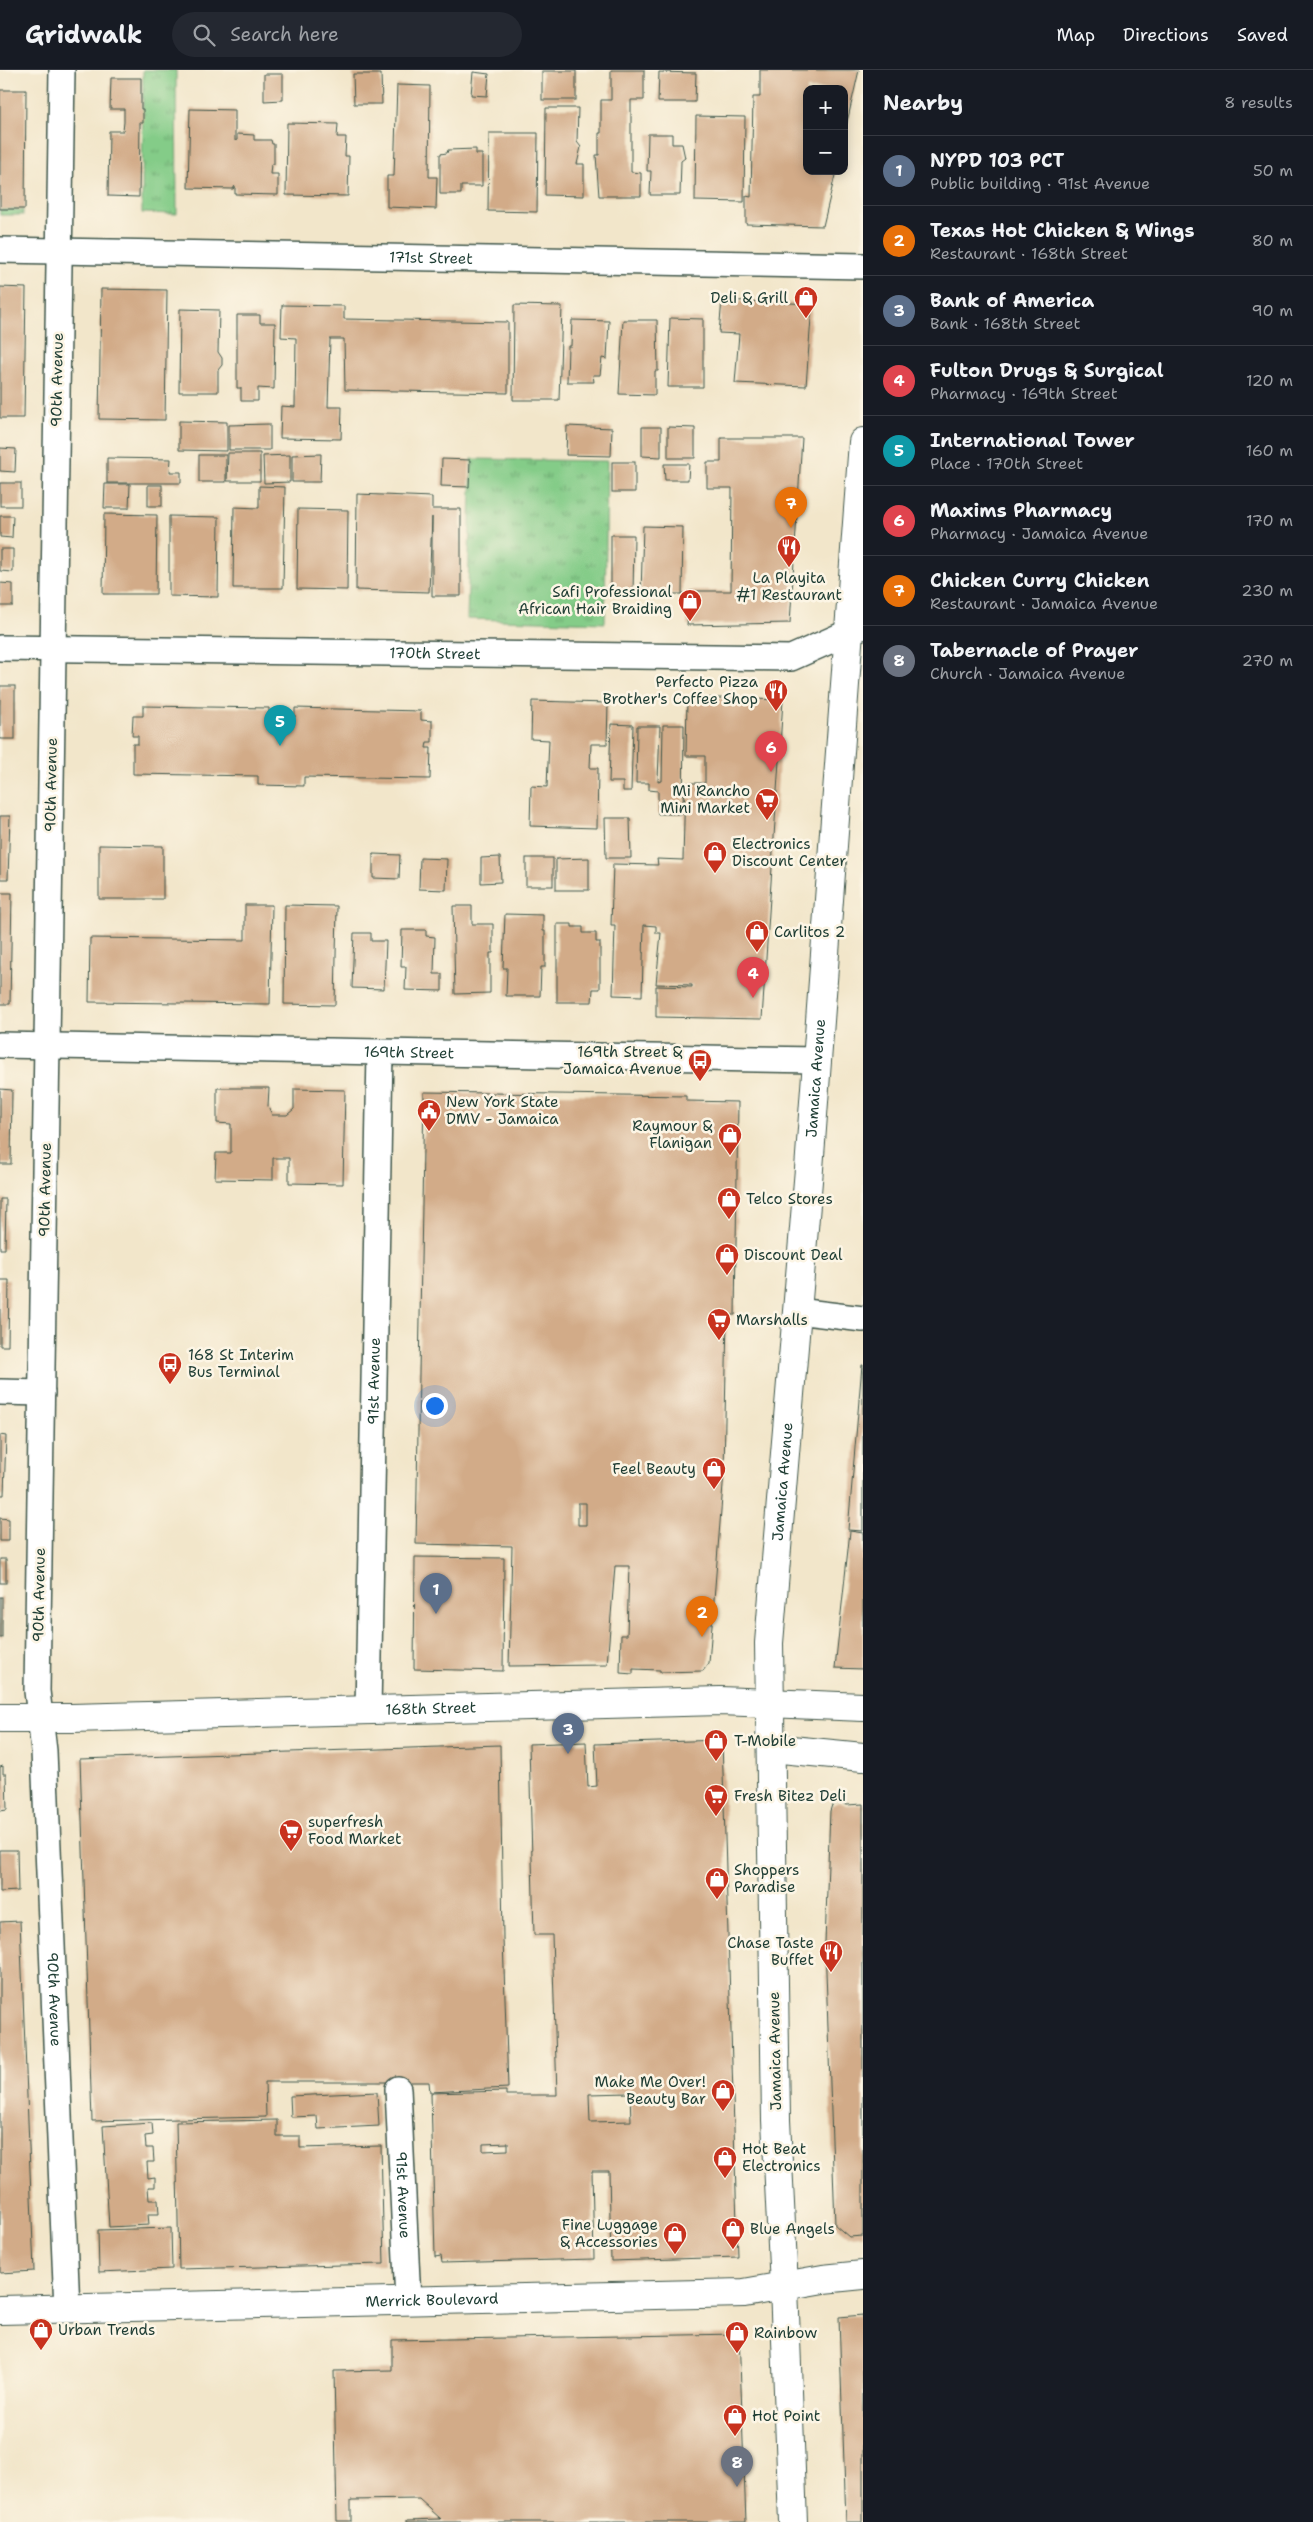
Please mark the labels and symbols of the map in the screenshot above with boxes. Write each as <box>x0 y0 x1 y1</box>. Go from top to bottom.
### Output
street label: 171st Street <box>389 247 473 269</box>
shop icon: Deli & Grill <box>793 285 819 319</box>
place label: Deli & Grill <box>711 288 788 308</box>
street label: 90th Avenue <box>46 333 68 427</box>
pin: 7 <box>775 487 807 528</box>
restaurant icon: La Playita #1 Restaurant <box>776 534 802 568</box>
place label: La Playita #1 Restaurant <box>736 568 842 605</box>
place label: Safi Professional African Hair Braiding <box>518 582 672 619</box>
shop icon: Safi Professional African Hair Braiding <box>677 588 703 622</box>
street label: 170th Street <box>389 643 481 664</box>
place label: Perfecto Pizza Brother's Coffee Shop <box>603 672 759 709</box>
restaurant icon: Perfecto Pizza Brother's Coffee Shop <box>763 678 789 712</box>
pin: 5 <box>264 705 296 746</box>
pin: 6 <box>755 731 787 772</box>
street label: 90th Avenue <box>40 738 62 832</box>
place label: Mi Rancho Mini Market <box>660 781 750 818</box>
supermarket icon: Mi Rancho Mini Market <box>754 787 780 821</box>
place label: Electronics Discount Center <box>732 834 846 871</box>
shop icon: Electronics Discount Center <box>702 840 728 874</box>
shop icon: Carlitos 2 <box>744 919 770 953</box>
place label: Carlitos 2 <box>774 922 845 942</box>
pin: 4 <box>737 957 769 998</box>
street label: Jamaica Avenue <box>801 1018 830 1138</box>
street label: 169th Street <box>364 1042 454 1063</box>
place label: 169th Street & Jamaica Avenue <box>563 1042 683 1079</box>
bus stop icon: 169th Street & Jamaica Avenue <box>687 1048 713 1082</box>
place label: New York State DMV - Jamaica <box>446 1092 559 1129</box>
public building icon: New York State DMV - Jamaica <box>416 1098 442 1132</box>
place label: Raymour & Flanigan <box>632 1116 713 1153</box>
shop icon: Raymour & Flanigan <box>717 1122 743 1156</box>
street label: 90th Avenue <box>34 1143 56 1237</box>
shop icon: Telco Stores <box>716 1186 742 1220</box>
place label: Telco Stores <box>746 1189 833 1209</box>
shop icon: Discount Deal <box>714 1242 740 1276</box>
place label: Discount Deal <box>744 1245 843 1265</box>
supermarket icon: Marshalls <box>706 1307 732 1341</box>
place label: Marshalls <box>736 1310 808 1330</box>
street label: 91st Avenue <box>363 1337 385 1425</box>
place label: 168 St Interim Bus Terminal <box>188 1345 294 1382</box>
bus stop icon: 168 St Interim Bus Terminal <box>157 1351 183 1385</box>
your location <box>422 1393 448 1419</box>
street label: Jamaica Avenue <box>768 1422 798 1542</box>
shop icon: Feel Beauty <box>701 1456 727 1490</box>
place label: Feel Beauty <box>612 1459 696 1479</box>
street label: 90th Avenue <box>28 1548 50 1642</box>
pin: 1 <box>420 1573 452 1614</box>
pin: 2 <box>686 1596 718 1637</box>
street label: 168th Street <box>385 1697 477 1720</box>
pin: 3 <box>552 1713 584 1754</box>
shop icon: T-Mobile <box>703 1728 729 1762</box>
place label: T-Mobile <box>734 1731 796 1751</box>
supermarket icon: Fresh Bitez Deli <box>703 1783 729 1817</box>
place label: Fresh Bitez Deli <box>734 1786 846 1806</box>
place label: superfresh Food Market <box>308 1812 402 1849</box>
supermarket icon: superfresh Food Market <box>278 1818 304 1852</box>
place label: Shoppers Paradise <box>734 1860 800 1897</box>
shop icon: Shoppers Paradise <box>704 1866 730 1900</box>
place label: Chase Taste Buffet <box>727 1933 814 1970</box>
restaurant icon: Chase Taste Buffet <box>818 1939 844 1973</box>
street label: 90th Avenue <box>42 1952 66 2047</box>
street label: Jamaica Avenue <box>764 1991 786 2111</box>
place label: Make Me Over! Beauty Bar <box>595 2072 706 2109</box>
shop icon: Make Me Over! Beauty Bar <box>710 2078 736 2112</box>
place label: Hot Beat Electronics <box>742 2139 821 2176</box>
shop icon: Hot Beat Electronics <box>712 2145 738 2179</box>
street label: 91st Avenue <box>391 2151 415 2239</box>
place label: Fine Luggage & Accessories <box>560 2215 658 2252</box>
shop icon: Blue Angels <box>720 2216 746 2250</box>
place label: Blue Angels <box>750 2219 835 2239</box>
shop icon: Fine Luggage & Accessories <box>662 2221 688 2255</box>
street label: Merrick Boulevard <box>365 2289 499 2312</box>
shop icon: Urban Trends <box>28 2317 54 2351</box>
place label: Urban Trends <box>58 2320 155 2340</box>
shop icon: Rainbow <box>724 2320 750 2354</box>
place label: Rainbow <box>754 2323 817 2343</box>
shop icon: Hot Point <box>722 2403 748 2437</box>
place label: Hot Point <box>752 2406 820 2426</box>
pin: 8 <box>721 2446 753 2487</box>

